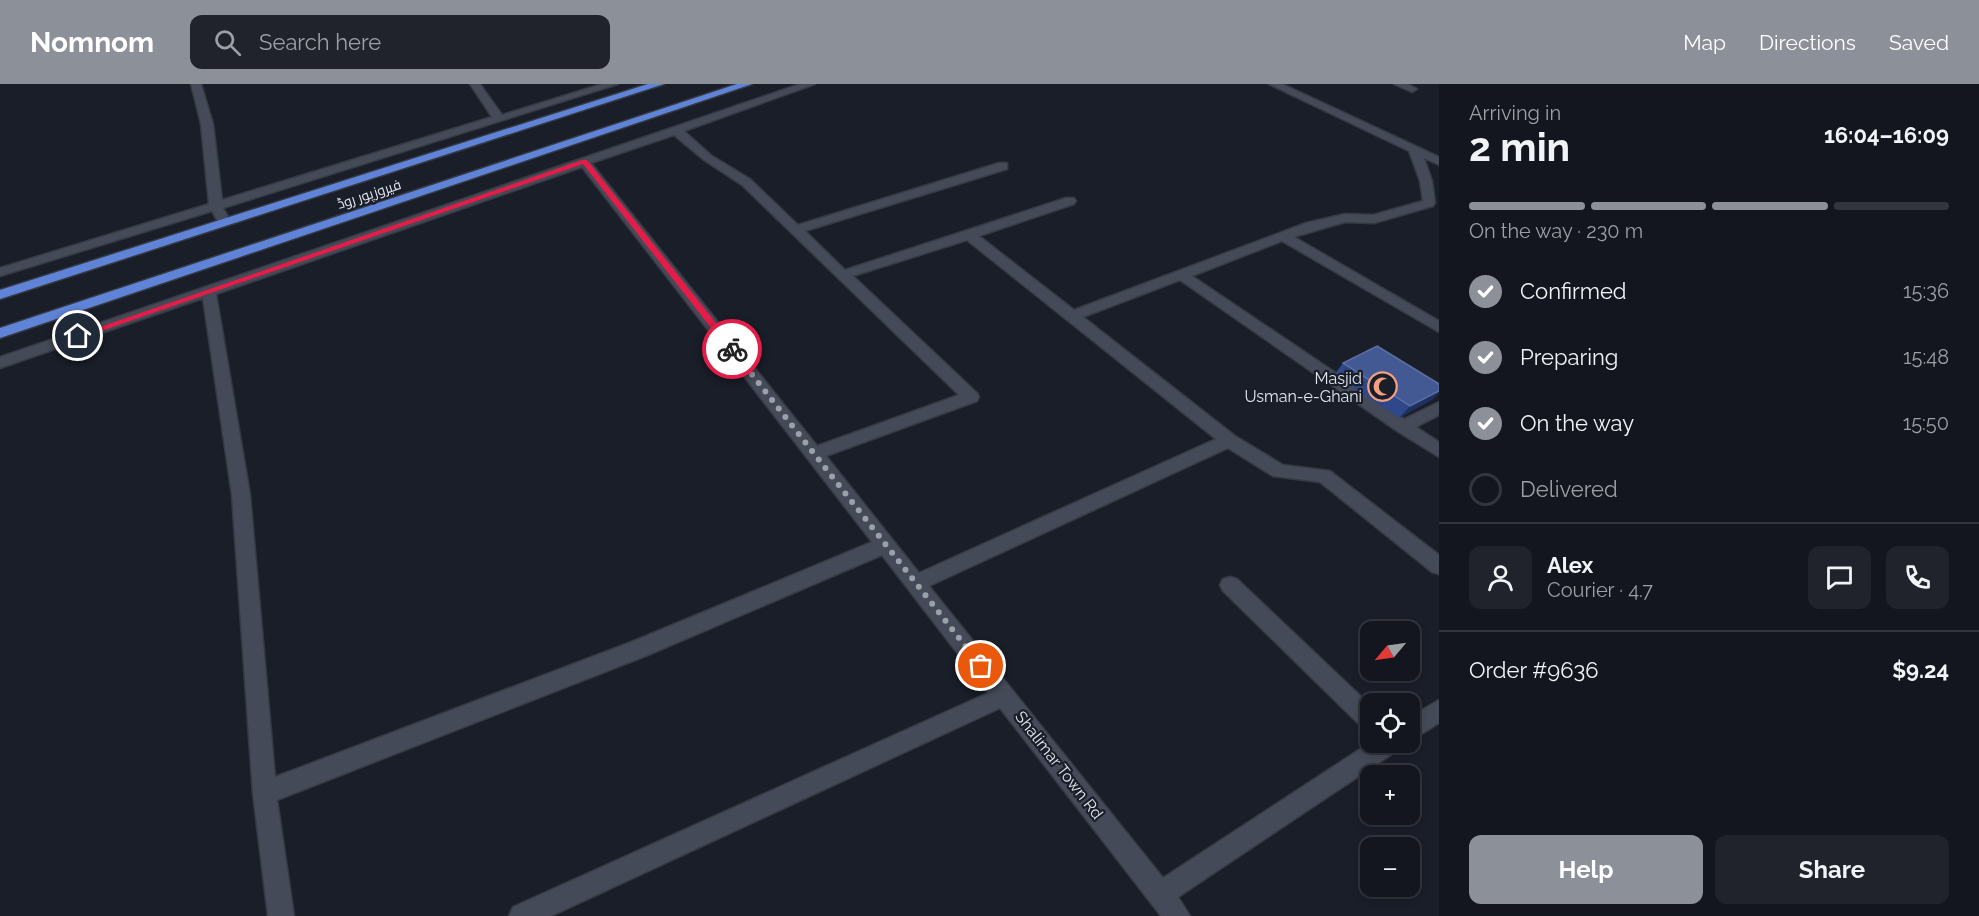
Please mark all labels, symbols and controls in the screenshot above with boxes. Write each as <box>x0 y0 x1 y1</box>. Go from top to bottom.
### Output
search box <box>190 15 610 69</box>
text: Nomnom <box>30 26 154 59</box>
icon: search <box>211 26 244 59</box>
text: Search here <box>259 29 381 55</box>
text: Map <box>1683 30 1726 55</box>
text: Directions <box>1759 30 1856 55</box>
text: Saved <box>1889 30 1949 55</box>
text: Arriving in <box>1469 101 1561 125</box>
text: 16:04–16:09 <box>1824 122 1949 148</box>
text: 2 min <box>1469 124 1570 170</box>
street label: فیروزپور روڈ <box>335 176 404 214</box>
text: On the way · 230 m <box>1469 219 1643 243</box>
icon: check <box>1469 275 1502 308</box>
text: Confirmed <box>1520 278 1627 304</box>
text: 15:36 <box>1903 279 1949 303</box>
pin <box>52 310 103 361</box>
icon: home <box>61 319 94 352</box>
courier <box>702 319 762 379</box>
icon: bike <box>716 333 749 366</box>
icon: check <box>1469 341 1502 374</box>
text: Preparing <box>1520 344 1618 370</box>
text: 15:48 <box>1903 345 1949 369</box>
place label: Masjid Usman-e-Ghani <box>1244 369 1362 406</box>
mosque icon: Masjid Usman-e-Ghani <box>1367 371 1399 403</box>
icon: check <box>1469 407 1502 440</box>
text: On the way <box>1520 410 1634 436</box>
text: 15:50 <box>1903 411 1949 435</box>
text: Delivered <box>1520 476 1618 502</box>
button: person <box>1469 546 1532 609</box>
button: chat <box>1808 546 1871 609</box>
button: phone <box>1886 546 1949 609</box>
text: Alex <box>1547 552 1593 578</box>
text: Courier · 4.7 <box>1547 578 1653 602</box>
north arrow <box>1360 621 1420 681</box>
map controls <box>1360 621 1420 897</box>
pin <box>955 640 1006 691</box>
icon: bag <box>964 649 997 682</box>
text: Order #9636 <box>1469 657 1598 683</box>
text: $9.24 <box>1892 657 1949 683</box>
button: locate <box>1360 693 1420 753</box>
street label: Shalimar Town Rd <box>1011 707 1107 823</box>
button: + <box>1360 765 1420 825</box>
button: Help <box>1469 835 1703 904</box>
button: Share <box>1715 835 1949 904</box>
button: − <box>1360 837 1420 897</box>

